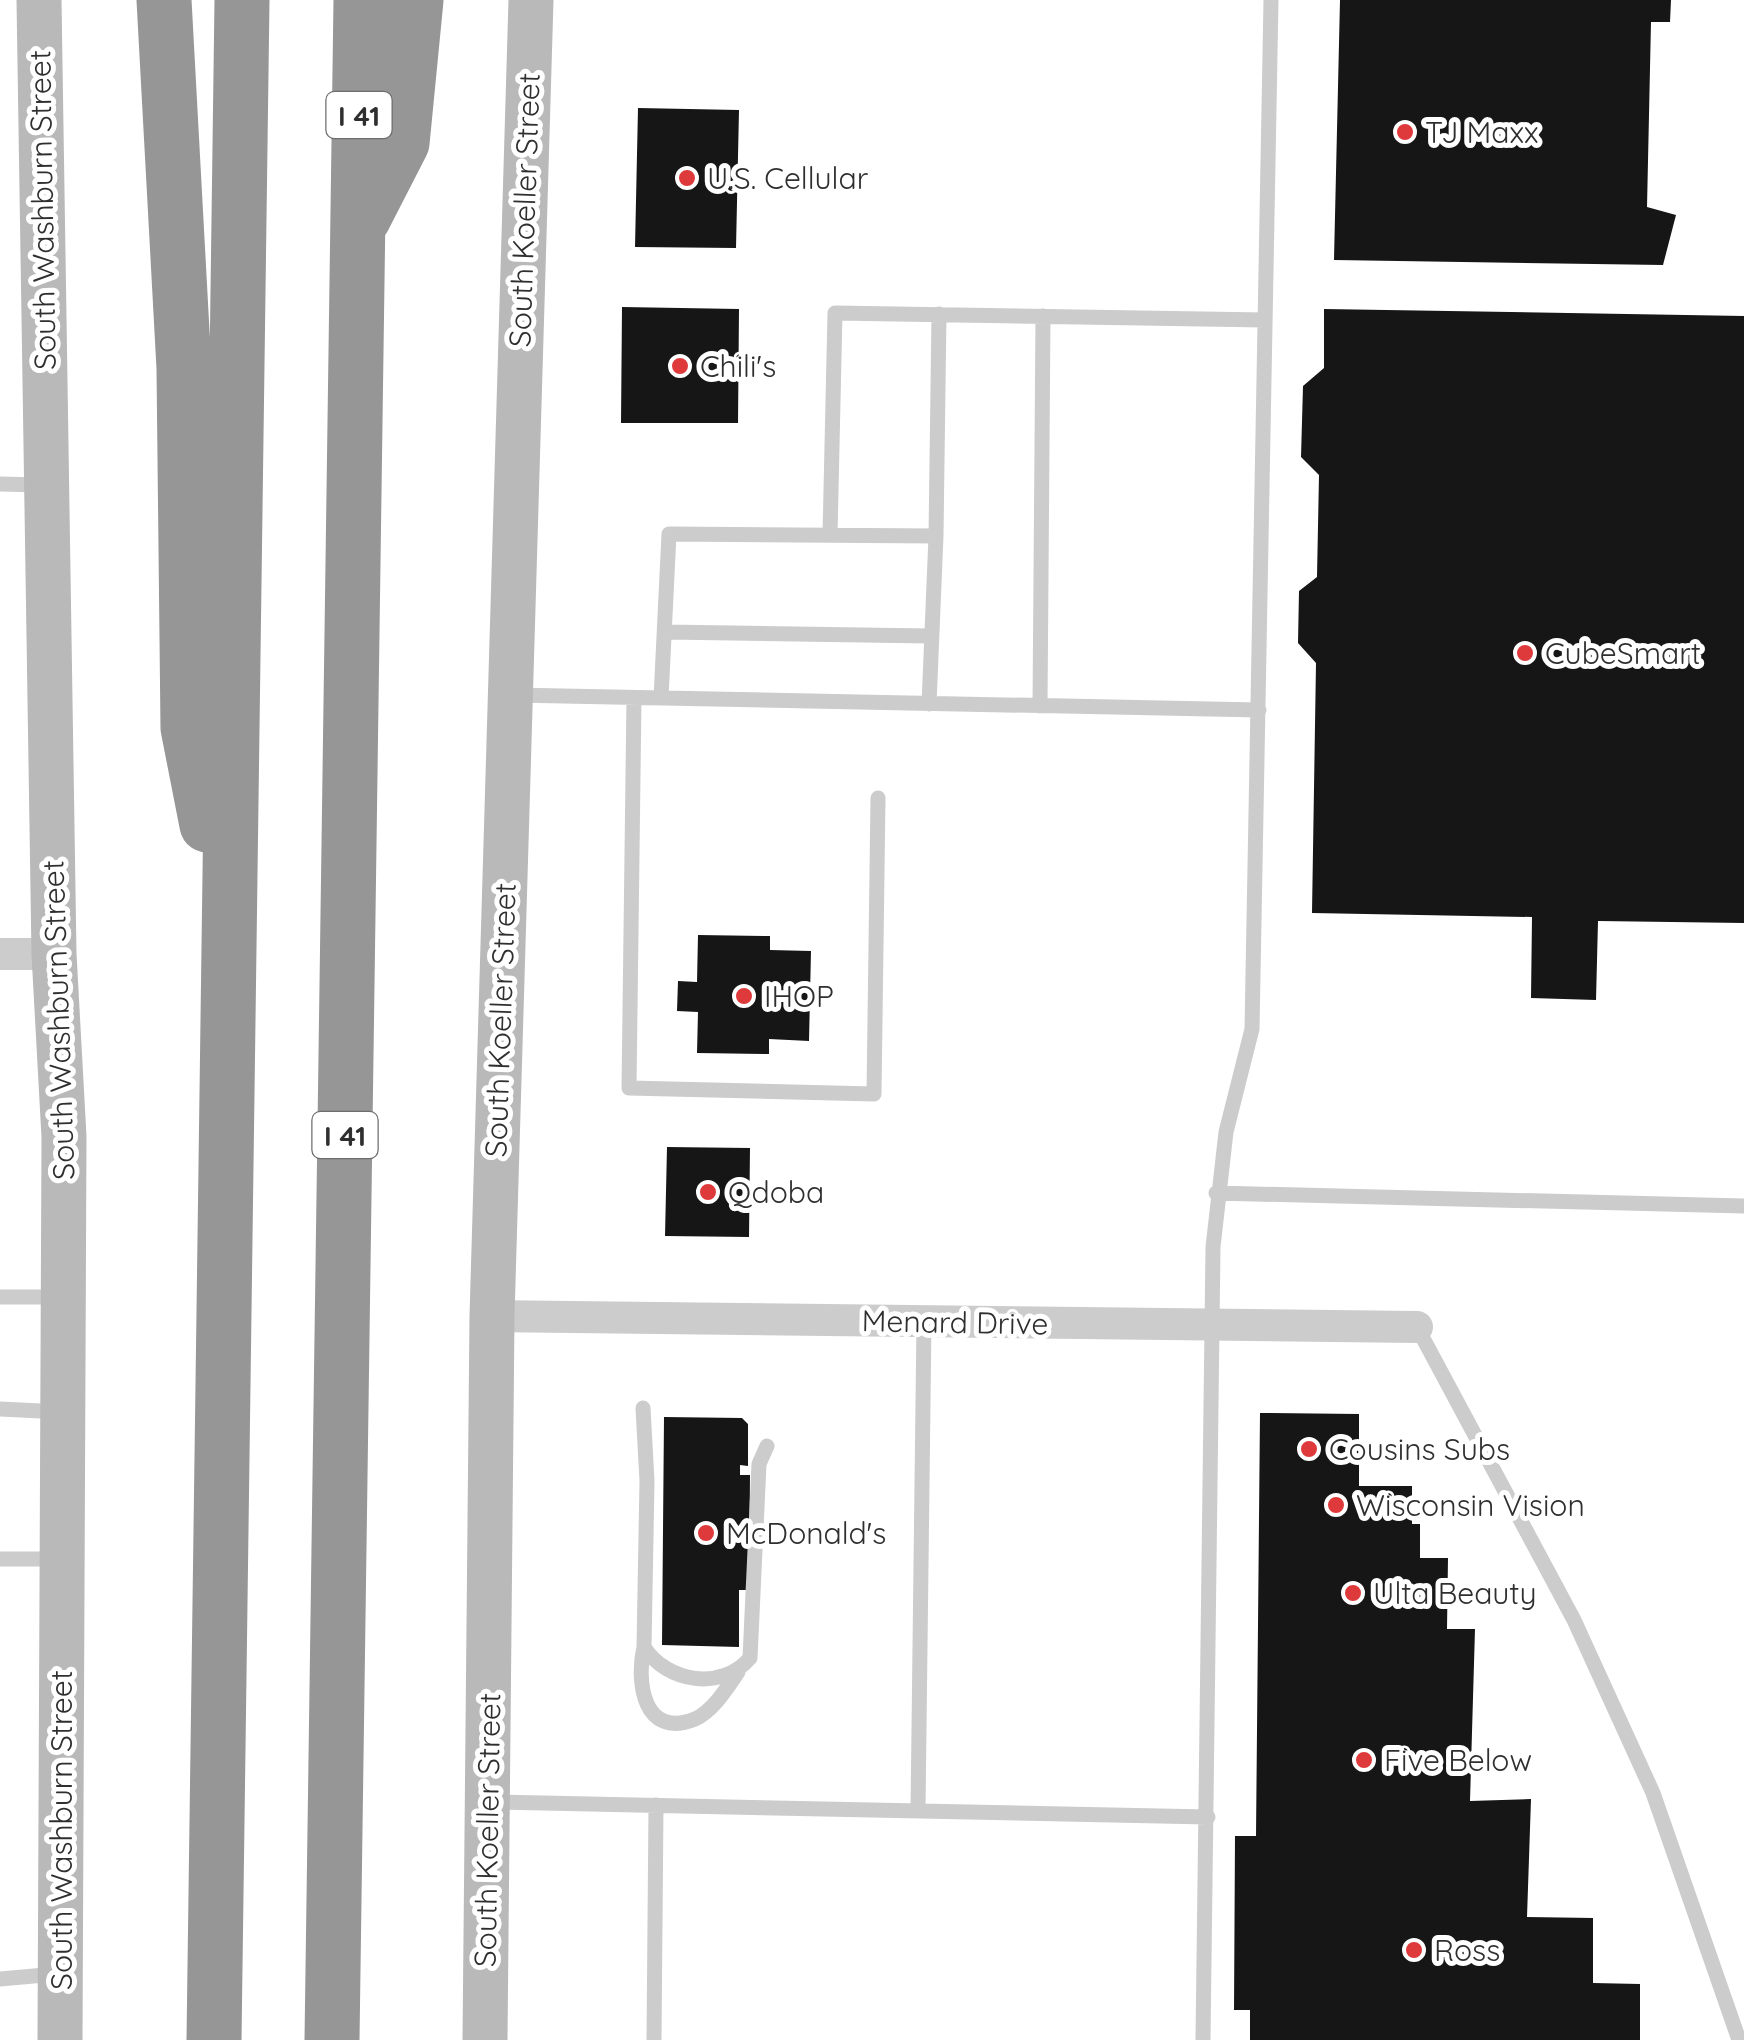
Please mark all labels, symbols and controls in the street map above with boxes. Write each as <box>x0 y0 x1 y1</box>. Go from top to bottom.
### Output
street label: South Washburn Street <box>20 50 64 370</box>
street label: South Koeller Street <box>500 72 548 348</box>
road number: I 41 <box>326 92 392 138</box>
place label: TJ Maxx <box>1425 113 1539 151</box>
marker: TJ Maxx <box>1394 121 1416 143</box>
place label: U.S. Cellular <box>707 159 869 197</box>
marker: U.S. Cellular <box>676 167 698 189</box>
place label: Chili's <box>700 347 776 385</box>
marker: Chili's <box>669 355 691 377</box>
place label: CubeSmart <box>1545 634 1701 672</box>
marker: CubeSmart <box>1514 642 1536 664</box>
street label: South Washburn Street <box>33 860 83 1180</box>
street label: South Koeller Street <box>476 882 524 1158</box>
place label: IHOP <box>764 977 834 1015</box>
marker: IHOP <box>733 985 755 1007</box>
road number: I 41 <box>312 1112 378 1158</box>
place label: Qdoba <box>728 1173 824 1211</box>
marker: Qdoba <box>697 1181 719 1203</box>
street label: Menard Drive <box>861 1301 1049 1343</box>
place label: Cousins Subs <box>1329 1430 1510 1468</box>
marker: Cousins Subs <box>1298 1438 1320 1460</box>
place label: Wisconsin Vision <box>1356 1486 1585 1524</box>
marker: Wisconsin Vision <box>1325 1494 1347 1516</box>
place label: McDonald's <box>726 1514 886 1552</box>
marker: McDonald's <box>695 1522 717 1544</box>
place label: Ulta Beauty <box>1373 1574 1536 1612</box>
marker: Ulta Beauty <box>1342 1582 1364 1604</box>
street label: South Washburn Street <box>42 1670 80 1990</box>
street label: South Koeller Street <box>466 1693 508 1967</box>
place label: Five Below <box>1384 1741 1532 1779</box>
marker: Five Below <box>1353 1749 1375 1771</box>
place label: Ross <box>1434 1931 1500 1969</box>
marker: Ross <box>1403 1939 1425 1961</box>

